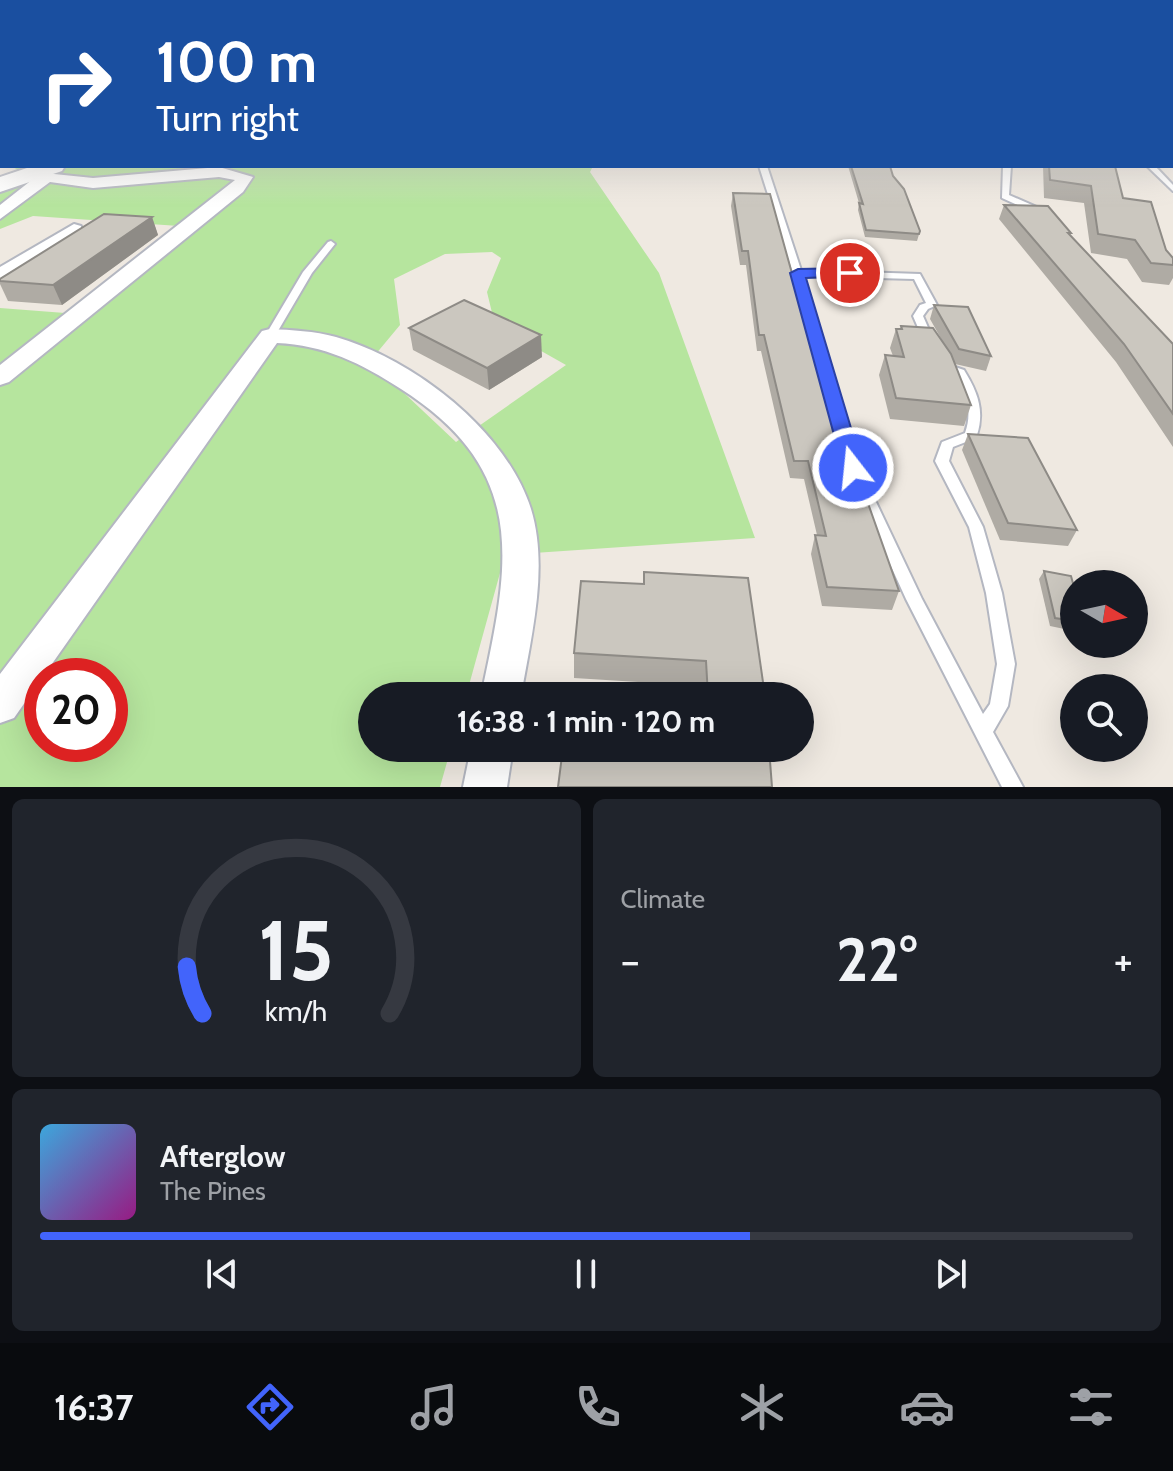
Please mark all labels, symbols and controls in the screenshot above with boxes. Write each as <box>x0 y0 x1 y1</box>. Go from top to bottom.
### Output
text: 100 m <box>156 28 317 96</box>
icon: right <box>24 32 128 136</box>
text: Turn right <box>156 96 299 140</box>
pin <box>816 239 884 307</box>
icon: arrive <box>828 251 872 295</box>
position arrow <box>811 426 895 510</box>
north arrow <box>1060 570 1148 658</box>
map controls <box>1060 570 1148 762</box>
speed limit sign: 20 <box>24 658 128 762</box>
button: search <box>1060 674 1148 762</box>
text: 16:38 · 1 min · 120 m <box>457 703 715 740</box>
text: Climate <box>621 883 705 915</box>
text: 15 <box>259 900 334 1001</box>
text: 22° <box>836 923 917 996</box>
text: − <box>621 934 640 987</box>
text: + <box>1114 934 1133 987</box>
text: km/h <box>265 993 328 1028</box>
text: Afterglow <box>160 1138 286 1175</box>
text: The Pines <box>160 1175 266 1207</box>
icon: previous <box>200 1252 244 1296</box>
icon: pause <box>564 1252 608 1296</box>
icon: next <box>929 1252 973 1296</box>
icon: directions <box>242 1379 298 1435</box>
icon: music <box>406 1379 462 1435</box>
icon: phone <box>570 1379 626 1435</box>
icon: climate <box>734 1379 790 1435</box>
icon: car <box>899 1379 955 1435</box>
icon: filters <box>1063 1379 1119 1435</box>
text: 16:37 <box>54 1385 133 1429</box>

